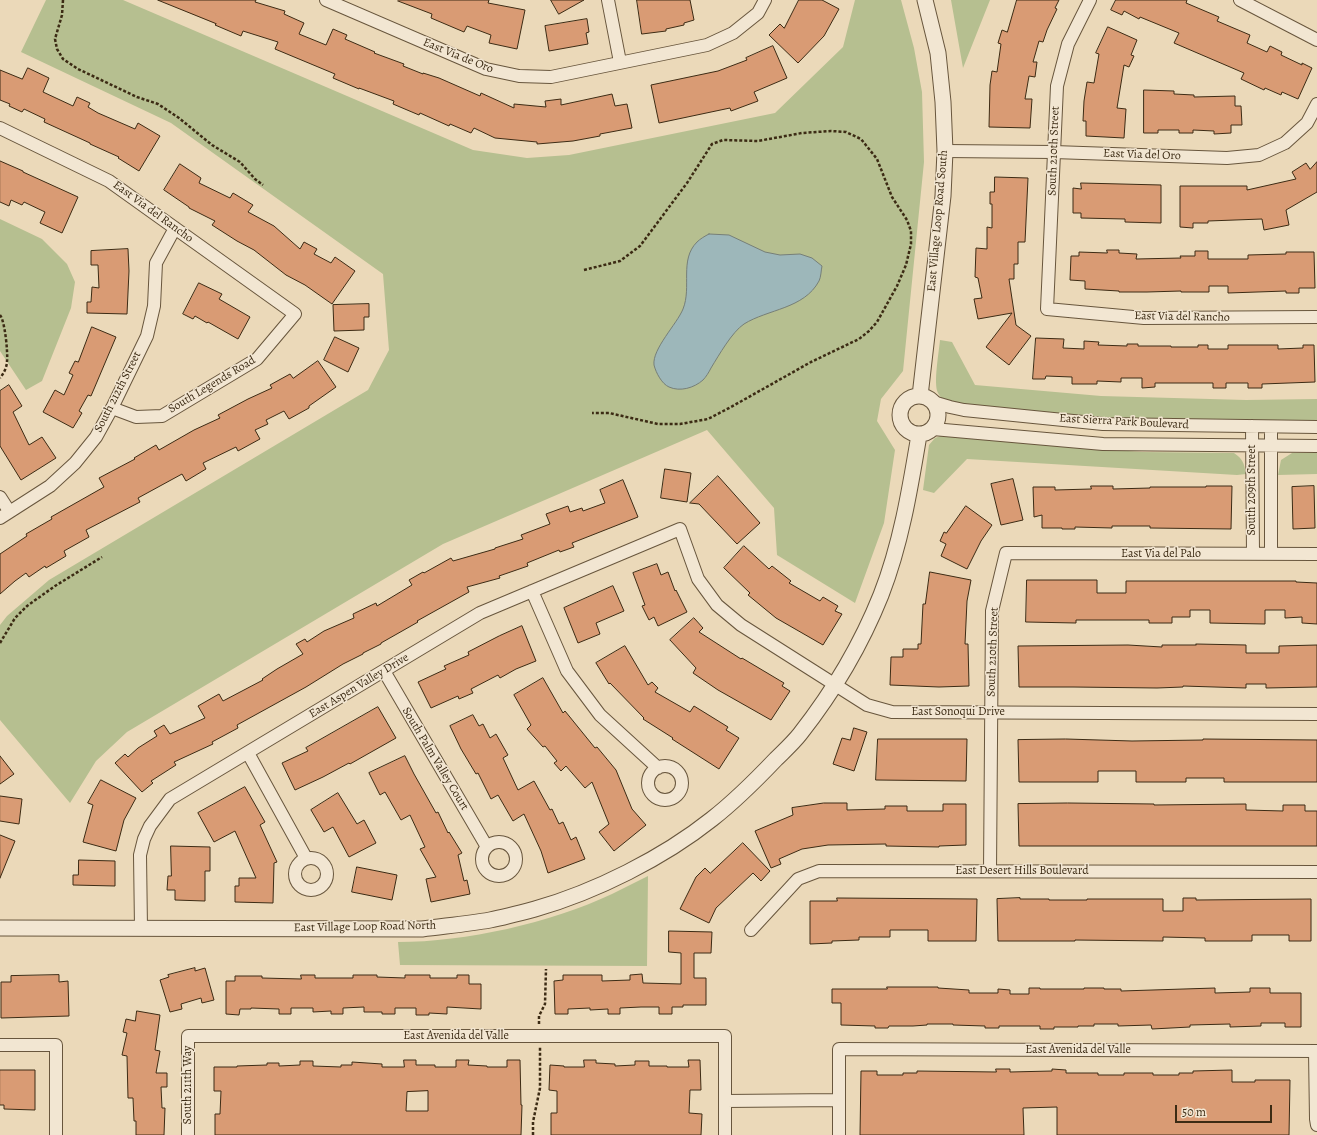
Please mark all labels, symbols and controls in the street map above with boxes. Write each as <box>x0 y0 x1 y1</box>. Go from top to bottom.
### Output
street label: East Via de Oro <box>421 35 495 77</box>
street label: South 210th Street <box>1045 106 1063 196</box>
street label: East Via del Oro <box>1103 146 1181 164</box>
street label: East Village Loop Road South <box>925 150 951 292</box>
street label: East Via del Rancho <box>110 178 196 246</box>
street label: East Via del Rancho <box>1134 309 1230 325</box>
street label: South 212th Street <box>91 349 145 435</box>
street label: South Legends Road <box>166 353 258 417</box>
street label: East Sierra Park Boulevard <box>1059 411 1189 433</box>
street label: South 209th Street <box>1245 444 1259 536</box>
street label: East Via del Palo <box>1121 547 1201 561</box>
street label: South 210th Street <box>984 607 1002 697</box>
street label: East Aspen Valley Drive <box>306 650 412 722</box>
street label: South Palm Valley Court <box>398 705 472 813</box>
street label: East Sonoqui Drive <box>911 705 1005 719</box>
street label: East Desert Hills Boulevard <box>955 864 1089 878</box>
street label: East Village Loop Road North <box>294 919 436 935</box>
street label: East Avenida del Valle <box>403 1029 509 1043</box>
street label: East Avenida del Valle <box>1025 1043 1131 1057</box>
street label: South 211th Way <box>181 1046 195 1124</box>
scale bar <box>1177 1097 1274 1123</box>
text: 50 m <box>1182 1104 1206 1120</box>

